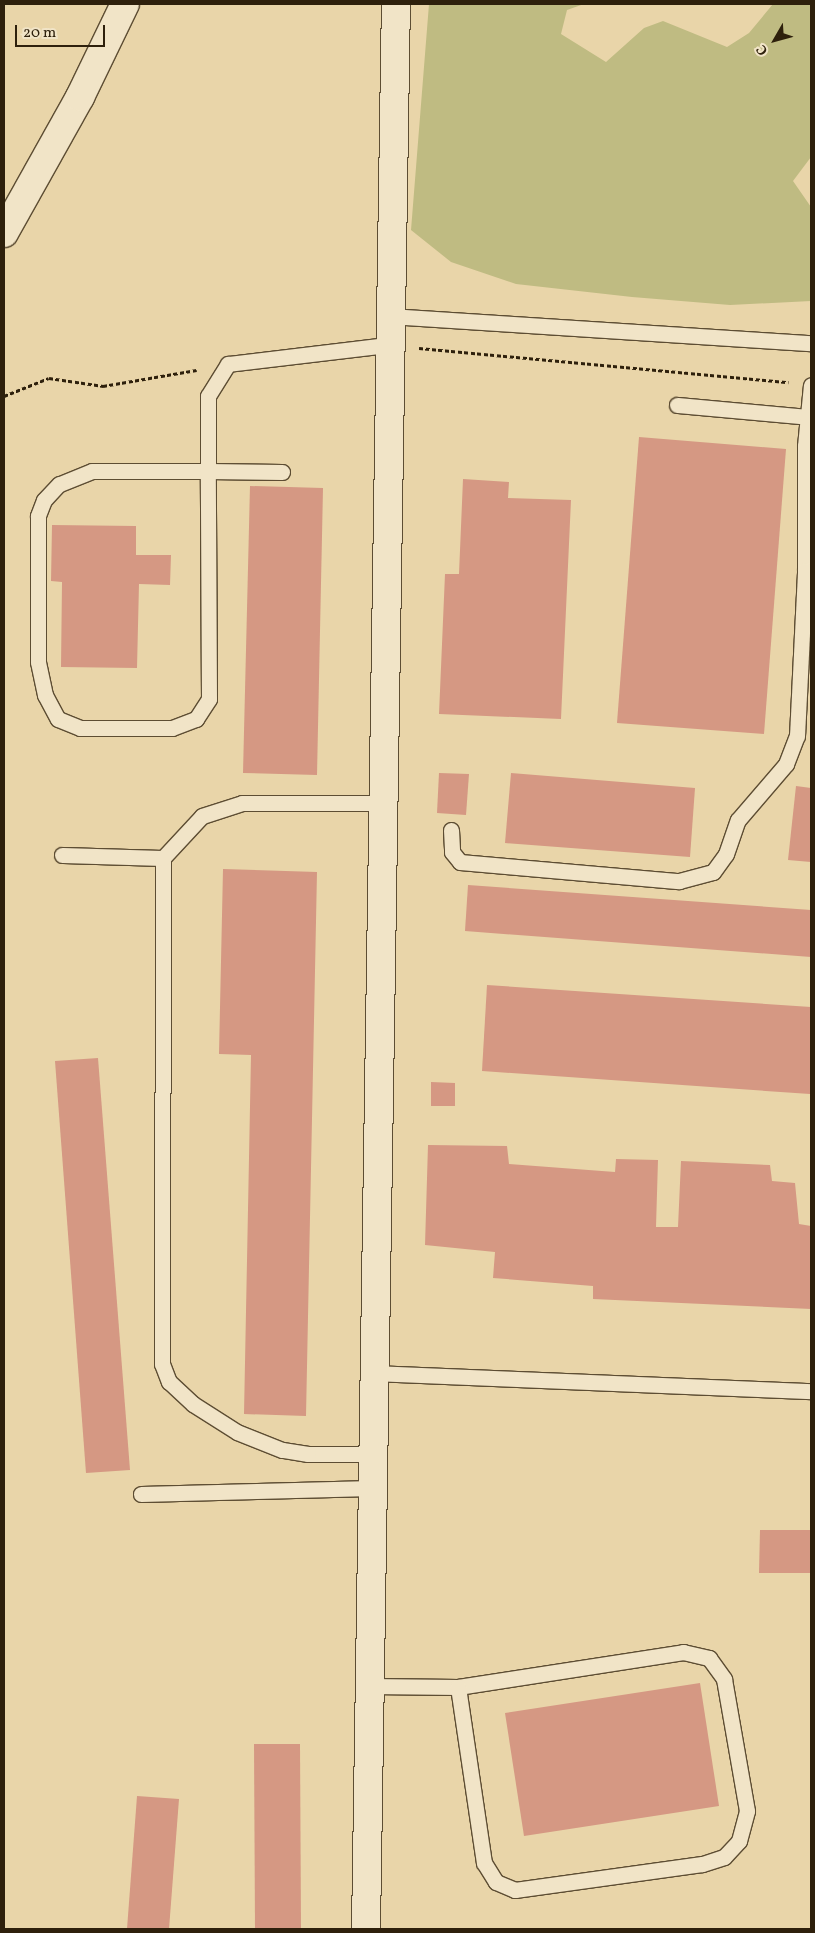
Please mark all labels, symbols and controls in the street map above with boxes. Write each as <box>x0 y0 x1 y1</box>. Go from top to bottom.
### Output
scale bar <box>18 15 108 47</box>
north arrow <box>750 15 800 65</box>
text: 20 m <box>23 23 56 44</box>
text: С <box>753 40 773 59</box>

